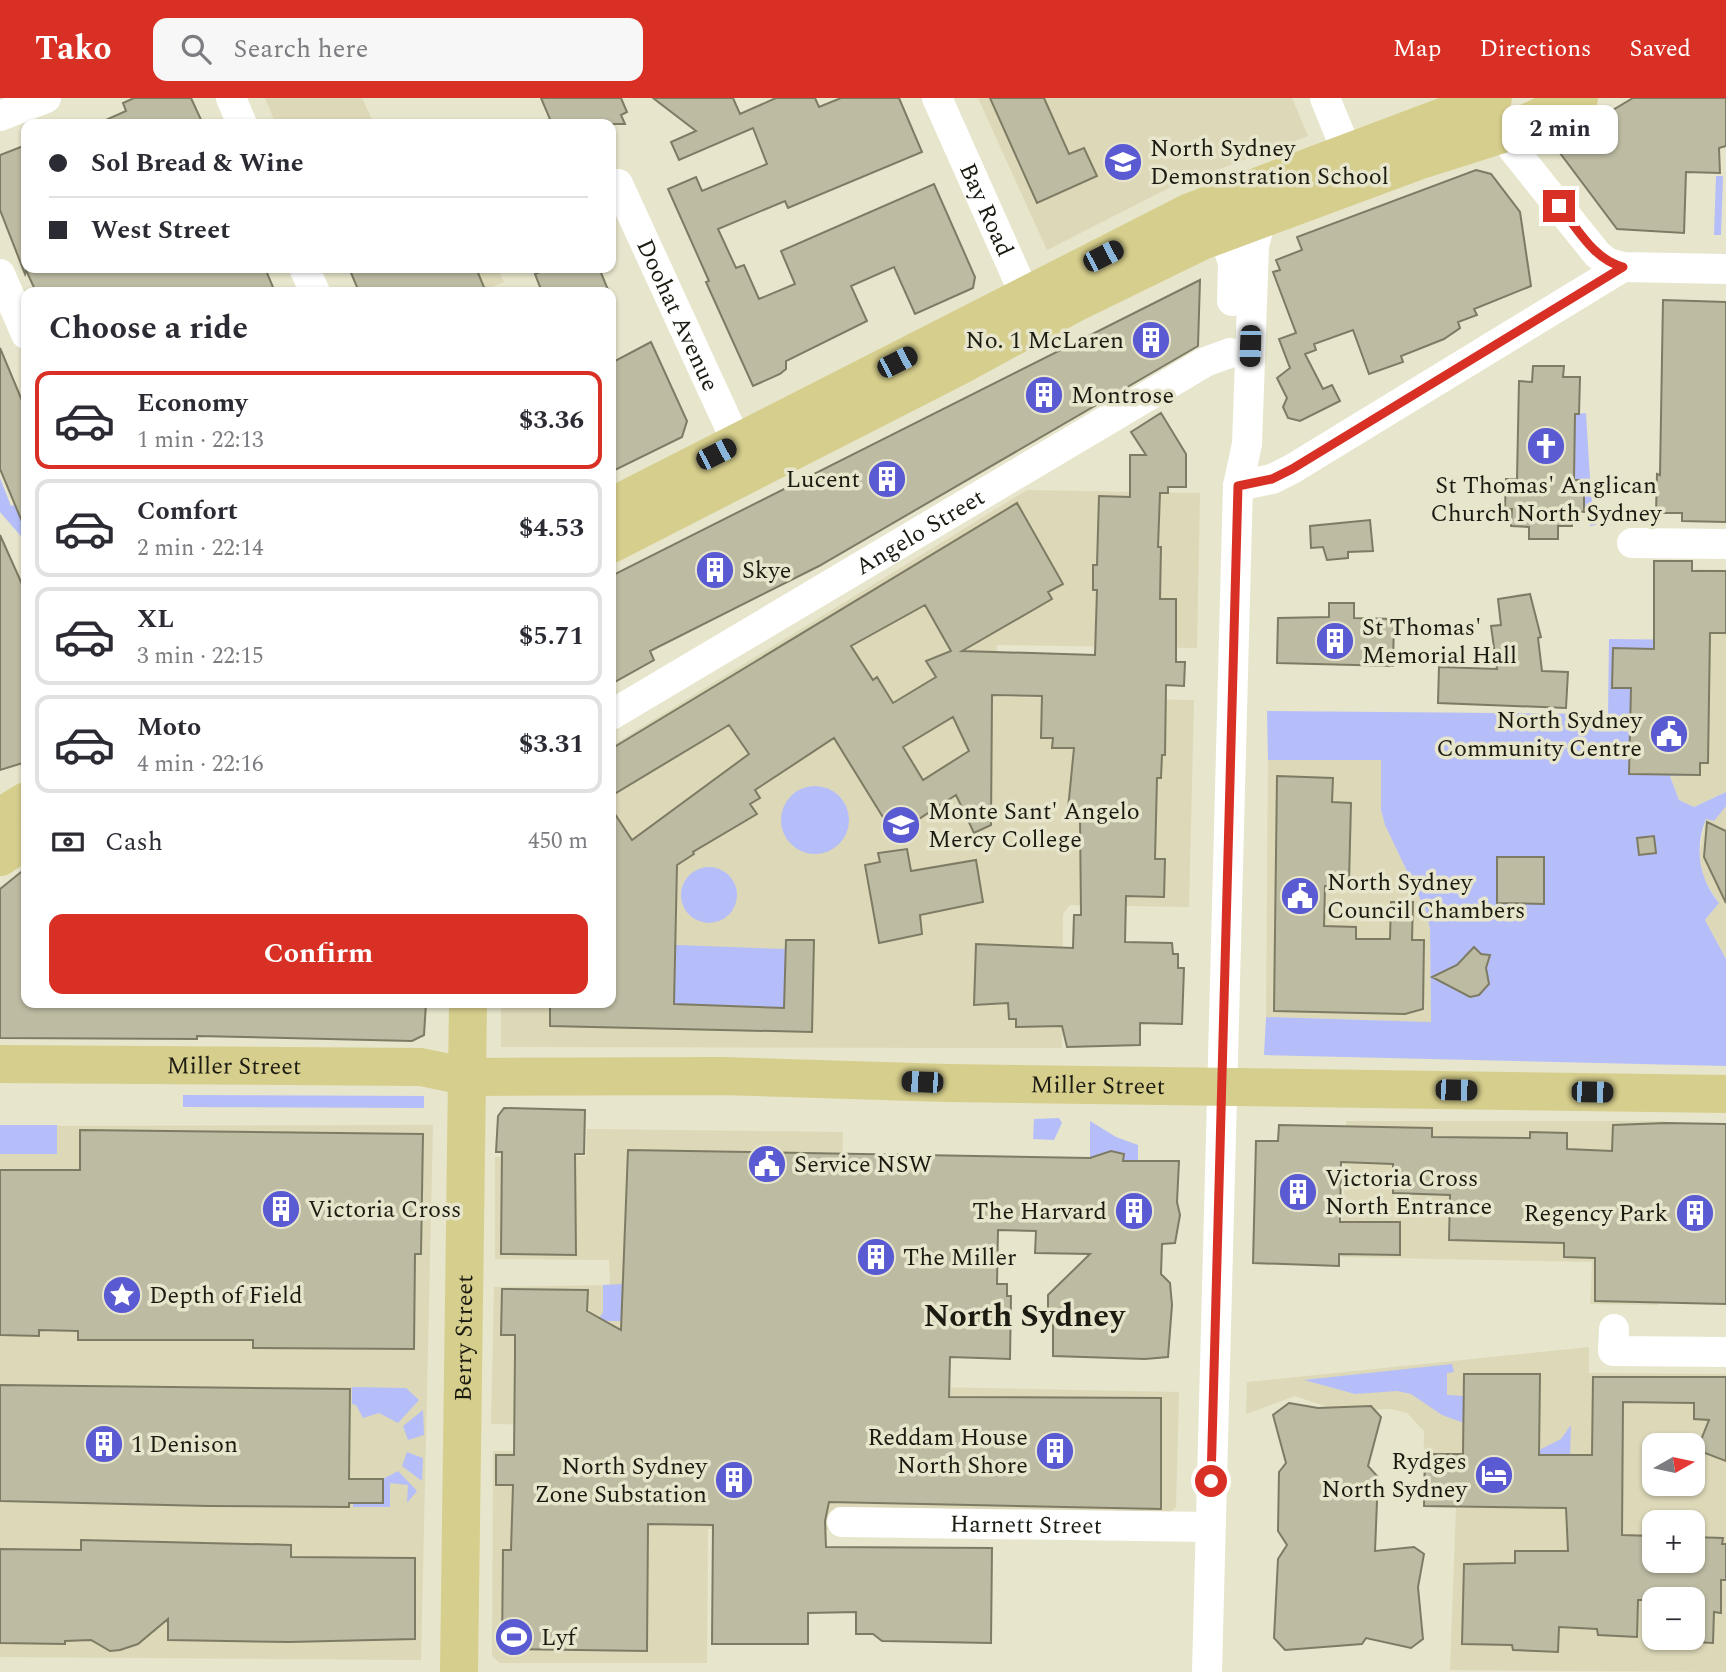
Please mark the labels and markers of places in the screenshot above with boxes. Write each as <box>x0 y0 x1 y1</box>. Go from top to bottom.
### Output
place label: North Sydney Demonstration School <box>1150 131 1389 195</box>
school or university icon: North Sydney Demonstration School <box>1102 141 1144 183</box>
building icon: No. 1 McLaren <box>1130 319 1172 361</box>
place label: No. 1 McLaren <box>966 323 1124 359</box>
building icon: Montrose <box>1023 374 1065 416</box>
place label: Montrose <box>1071 378 1174 414</box>
church icon: St Thomas' Anglican Church North Sydney <box>1525 425 1567 467</box>
building icon: Lucent <box>866 458 908 500</box>
place label: Lucent <box>786 462 860 498</box>
place label: St Thomas' Anglican Church North Sydney <box>1430 468 1663 532</box>
building icon: Skye <box>694 549 736 591</box>
place label: Skye <box>742 553 791 589</box>
place label: St Thomas' Memorial Hall <box>1362 610 1517 674</box>
building icon: St Thomas' Memorial Hall <box>1314 620 1356 662</box>
place label: North Sydney Community Centre <box>1437 703 1643 767</box>
public building icon: North Sydney Community Centre <box>1648 713 1690 755</box>
place label: Monte Sant' Angelo Mercy College <box>928 794 1140 858</box>
school or university icon: Monte Sant' Angelo Mercy College <box>880 804 922 846</box>
place label: North Sydney Council Chambers <box>1327 865 1525 929</box>
public building icon: North Sydney Council Chambers <box>1279 875 1321 917</box>
public building icon: Service NSW <box>746 1143 788 1185</box>
place label: Service NSW <box>794 1147 932 1183</box>
place label: Victoria Cross North Entrance <box>1325 1161 1492 1225</box>
building icon: Victoria Cross North Entrance <box>1277 1171 1319 1213</box>
building icon: Victoria Cross <box>260 1188 302 1230</box>
building icon: The Harvard <box>1113 1190 1155 1232</box>
place label: Victoria Cross <box>308 1192 461 1228</box>
building icon: Regency Park <box>1674 1192 1716 1234</box>
place label: The Harvard <box>972 1194 1107 1230</box>
place label: Regency Park <box>1524 1196 1668 1232</box>
building icon: The Miller <box>855 1236 897 1278</box>
place label: The Miller <box>903 1240 1017 1276</box>
place icon: Depth of Field <box>101 1274 143 1316</box>
place label: Depth of Field <box>149 1278 303 1314</box>
place label: Reddam House North Shore <box>867 1420 1028 1484</box>
building icon: 1 Denison <box>83 1423 125 1465</box>
place label: 1 Denison <box>131 1427 238 1463</box>
building icon: Reddam House North Shore <box>1034 1430 1076 1472</box>
place label: Rydges North Sydney <box>1322 1444 1468 1508</box>
place label: North Sydney Zone Substation <box>534 1449 708 1513</box>
hotel icon: Rydges North Sydney <box>1473 1454 1515 1496</box>
building icon: North Sydney Zone Substation <box>713 1459 755 1501</box>
sports icon: Lyf <box>493 1616 535 1658</box>
place label: Lyf <box>541 1620 577 1656</box>

